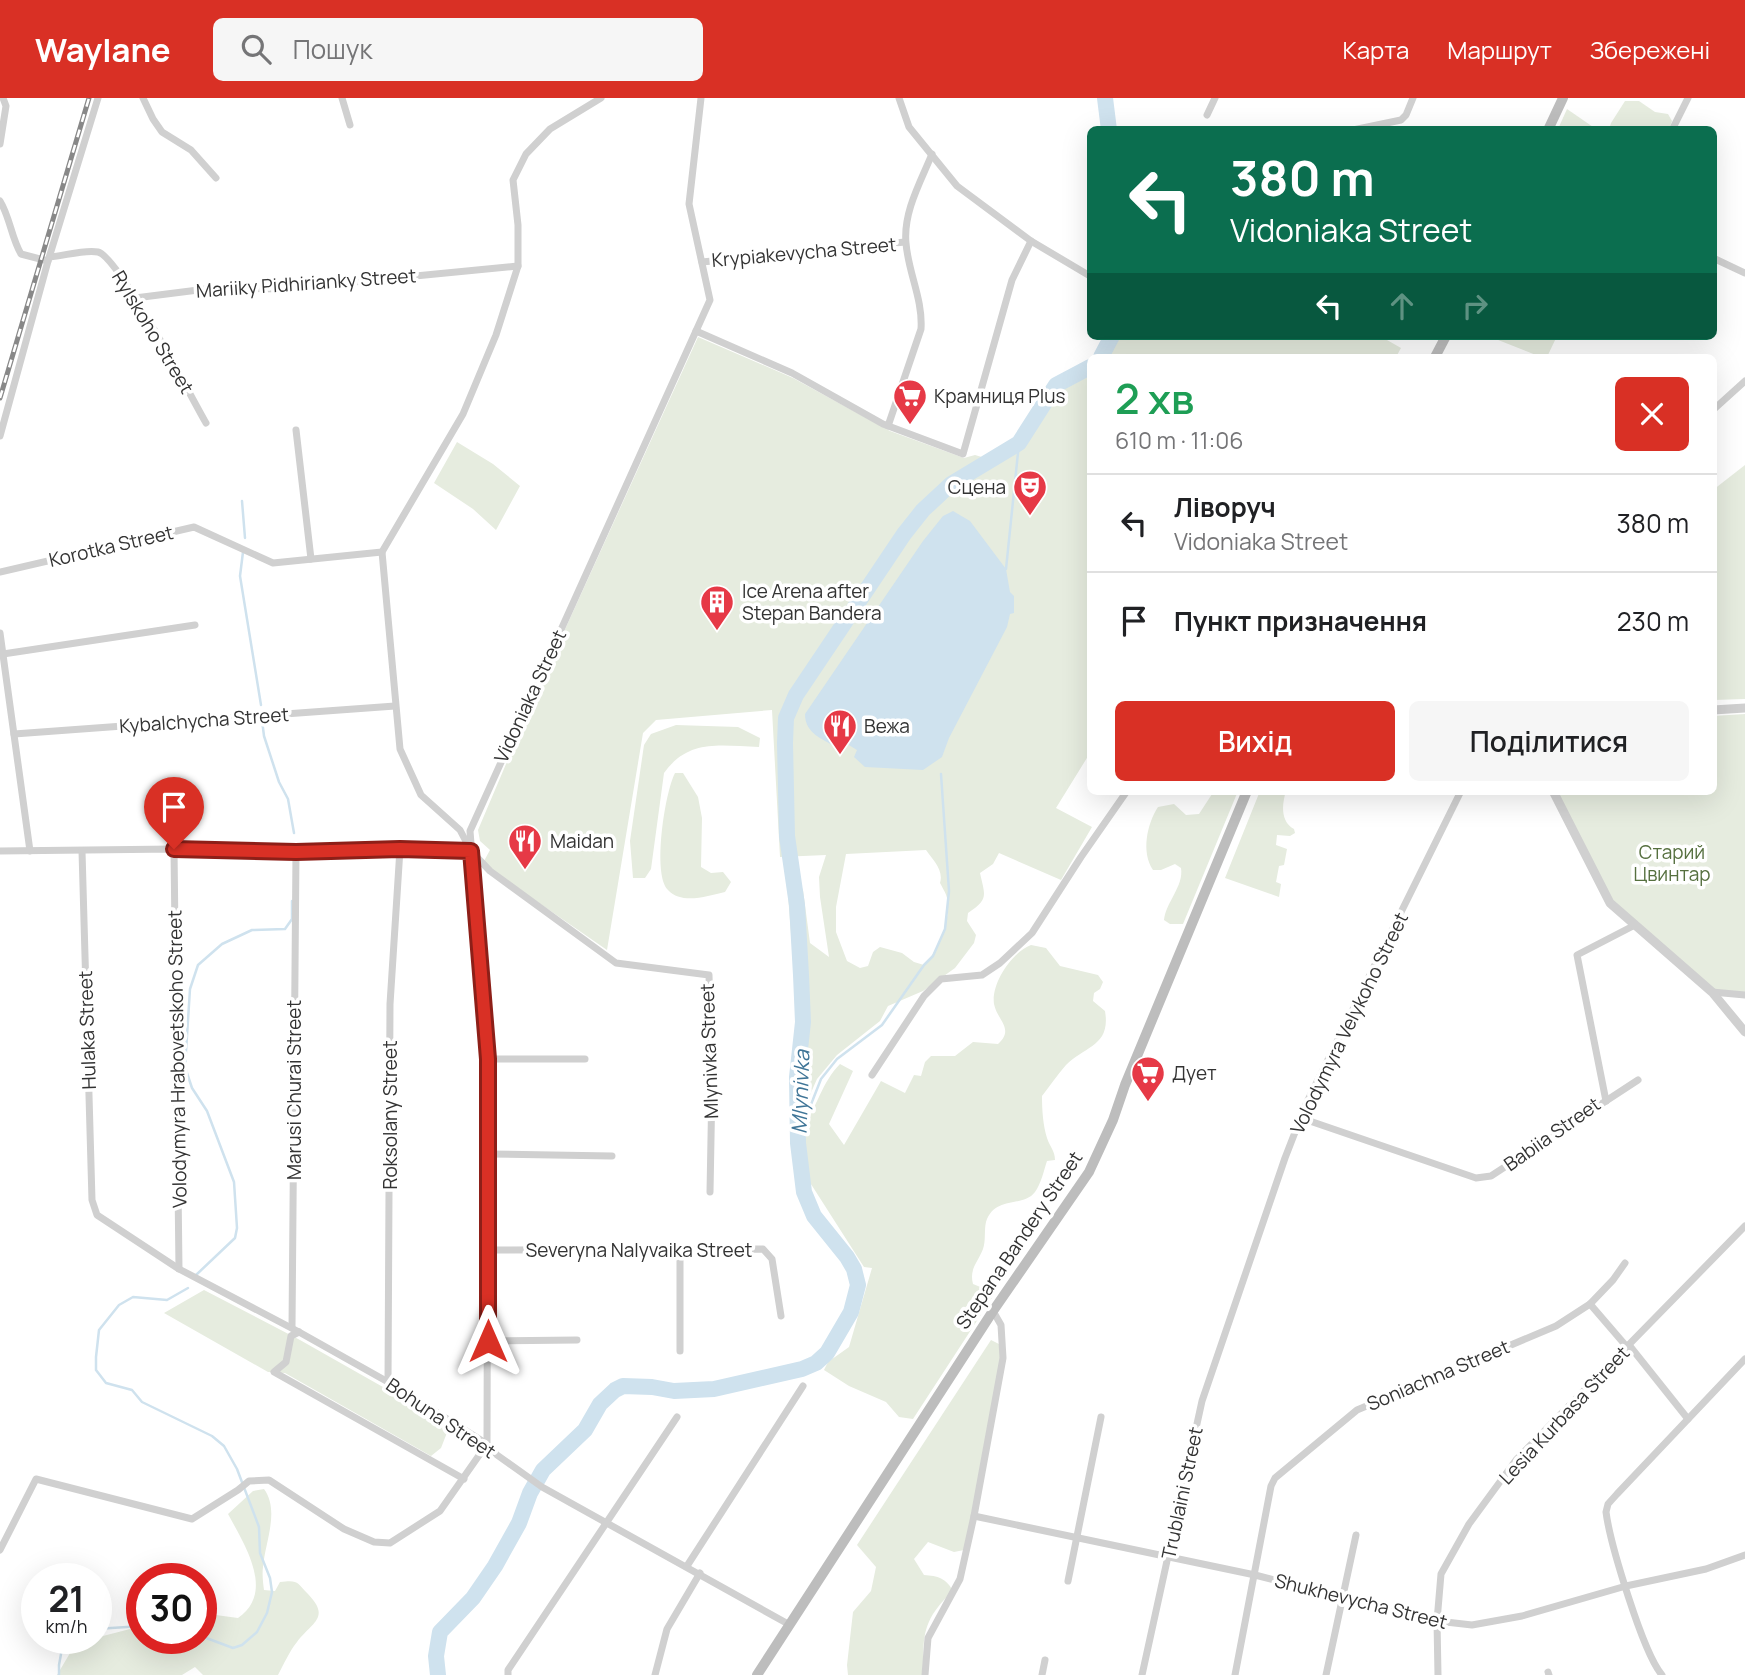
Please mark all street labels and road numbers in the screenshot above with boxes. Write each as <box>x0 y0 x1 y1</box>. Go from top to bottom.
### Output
street label: Krypiakevycha Street <box>711 231 897 273</box>
street label: Mariiky Pidhirianky Street <box>195 262 417 304</box>
street label: Rylskoho Street <box>106 266 200 398</box>
street label: Korotka Street <box>46 519 176 573</box>
street label: Vidoniaka Street <box>488 625 572 767</box>
street label: Kybalchycha Street <box>118 701 290 739</box>
street label: Volodymyra Velykoho Street <box>1284 908 1414 1138</box>
street label: Volodymyra Hrabovetskoho Street <box>161 910 193 1208</box>
street label: Hulaka Street <box>72 970 102 1090</box>
street label: Mlynivka Street <box>694 983 724 1119</box>
street label: Marusi Churai Street <box>281 1000 307 1180</box>
street label: Roksolany Street <box>377 1040 403 1190</box>
street label: Babiia Street <box>1498 1091 1606 1177</box>
street label: Stepana Bandery Street <box>950 1146 1088 1334</box>
street label: Severyna Nalyvaika Street <box>526 1237 752 1263</box>
street label: Soniachna Street <box>1363 1333 1513 1417</box>
street label: Lesia Kurbasa Street <box>1493 1340 1635 1490</box>
street label: Bohuna Street <box>381 1372 501 1464</box>
street label: Trublaini Street <box>1155 1425 1209 1561</box>
street label: Shukhevycha Street <box>1272 1567 1450 1635</box>

